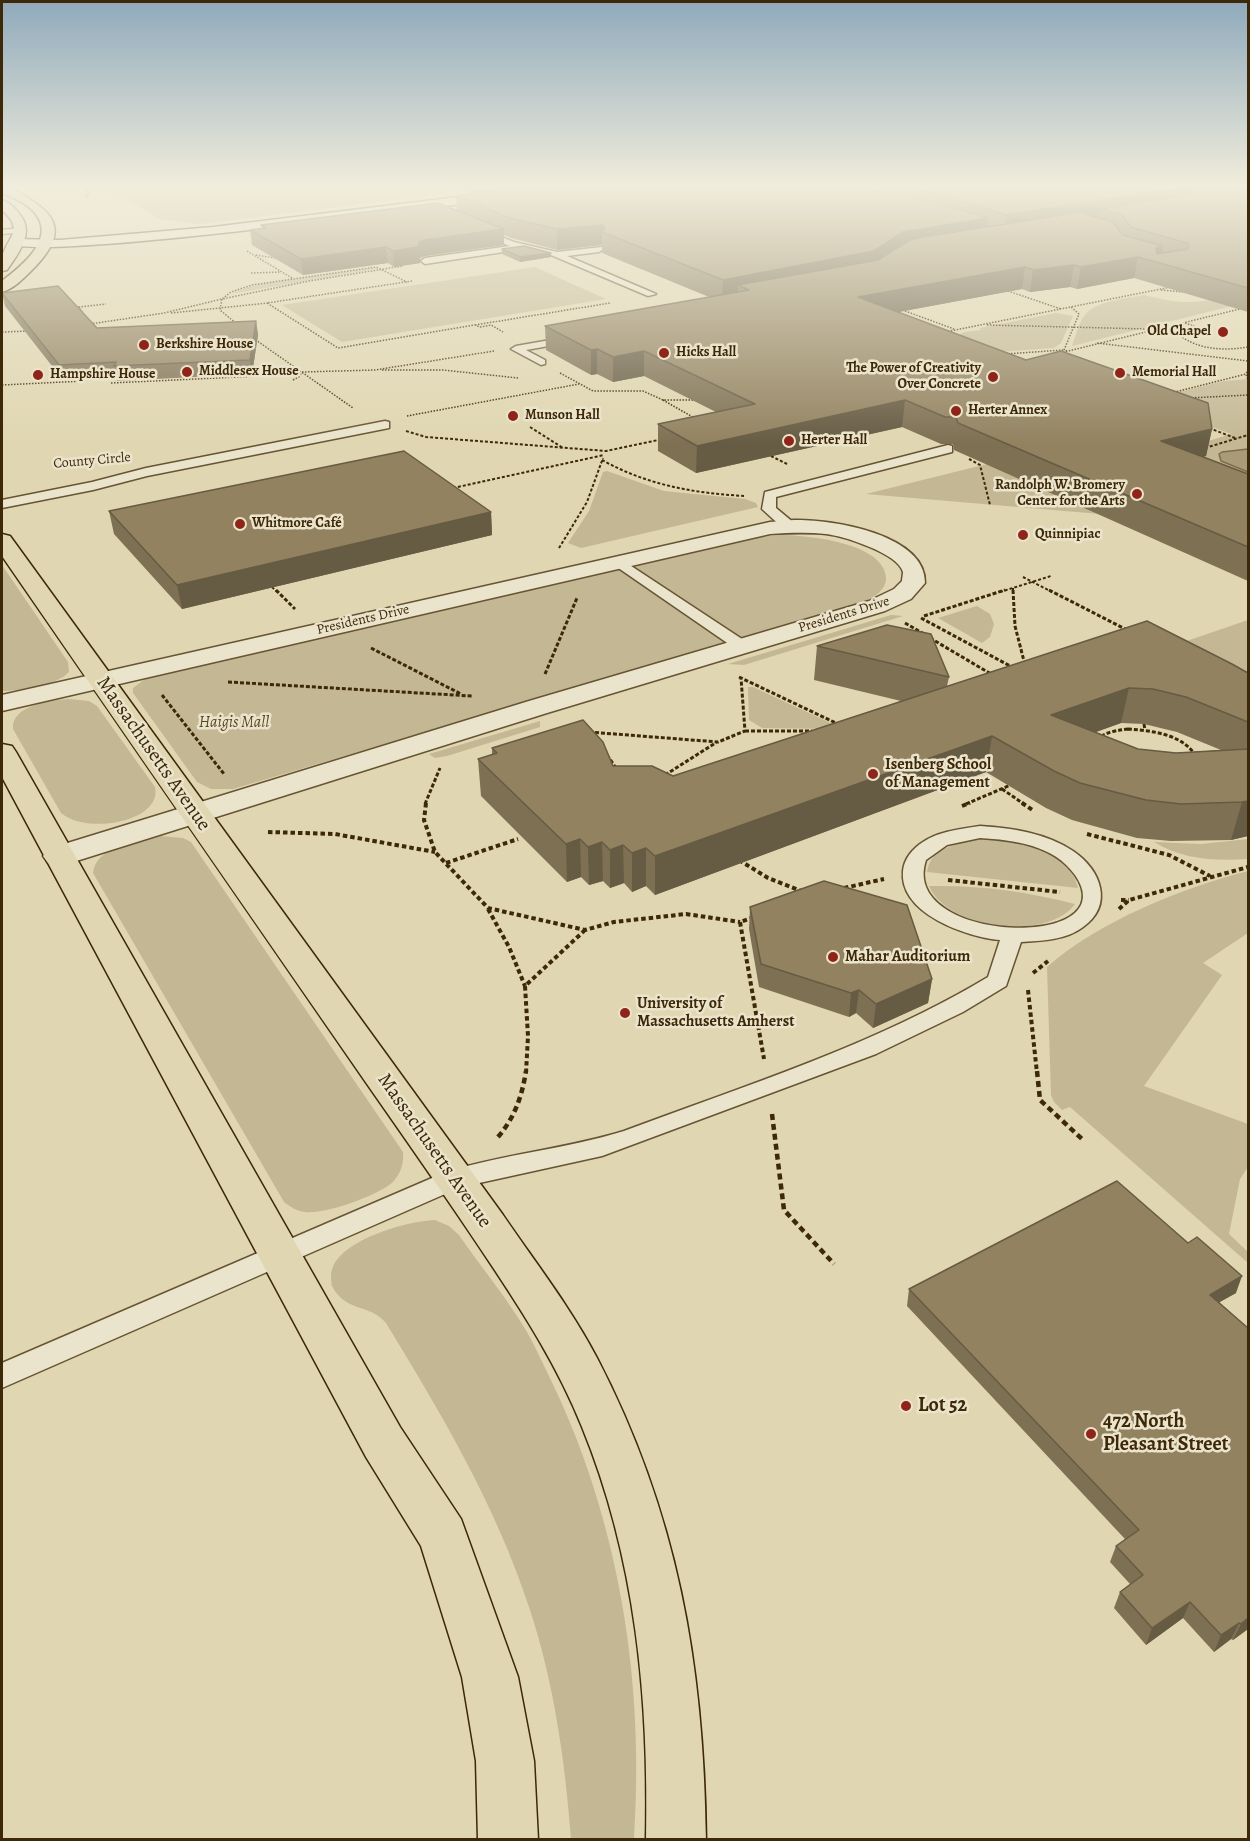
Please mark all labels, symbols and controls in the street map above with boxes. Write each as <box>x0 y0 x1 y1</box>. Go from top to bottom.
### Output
place label: Old Chapel <box>1147 324 1211 340</box>
marker: Old Chapel <box>1216 325 1230 339</box>
place label: Berkshire House <box>156 337 253 353</box>
marker: Berkshire House <box>137 338 151 352</box>
place label: Hicks Hall <box>676 345 736 361</box>
marker: Hicks Hall <box>657 346 671 360</box>
place label: The Power of Creativity Over Concrete <box>846 361 981 394</box>
place label: Middlesex House <box>199 364 299 380</box>
marker: Middlesex House <box>180 365 194 379</box>
place label: Memorial Hall <box>1132 365 1216 381</box>
marker: Memorial Hall <box>1113 366 1127 380</box>
place label: Hampshire House <box>50 367 155 383</box>
marker: Hampshire House <box>31 368 45 382</box>
marker: The Power of Creativity Over Concrete <box>986 370 1000 384</box>
place label: Herter Annex <box>968 403 1047 419</box>
marker: Herter Annex <box>949 404 963 418</box>
place label: Munson Hall <box>525 408 600 424</box>
marker: Munson Hall <box>506 409 520 423</box>
place label: Herter Hall <box>801 433 867 449</box>
marker: Herter Hall <box>782 434 796 448</box>
street label: County Circle <box>53 449 131 473</box>
place label: Randolph W. Bromery Center for the Arts <box>995 478 1125 510</box>
marker: Randolph W. Bromery Center for the Arts <box>1130 487 1144 501</box>
place label: Whitmore Café <box>252 516 342 532</box>
marker: Whitmore Café <box>233 517 247 531</box>
place label: Quinnipiac <box>1035 527 1100 543</box>
marker: Quinnipiac <box>1016 528 1030 542</box>
street label: Presidents Drive <box>796 593 892 637</box>
street label: Presidents Drive <box>315 601 411 639</box>
street label: Massachusetts Avenue <box>91 672 215 836</box>
park label: Haigis Mall <box>199 713 269 733</box>
place label: Isenberg School of Management <box>885 755 991 793</box>
marker: Isenberg School of Management <box>866 767 880 781</box>
place label: Mahar Auditorium <box>845 947 970 967</box>
marker: Mahar Auditorium <box>826 950 840 964</box>
place label: University of Massachusetts Amherst <box>637 994 794 1032</box>
marker: University of Massachusetts Amherst <box>618 1006 632 1020</box>
street label: Massachusetts Avenue <box>372 1069 496 1233</box>
place label: Lot 52 <box>918 1394 967 1418</box>
marker: Lot 52 <box>899 1399 913 1413</box>
place label: 472 North Pleasant Street <box>1103 1410 1228 1457</box>
marker: 472 North Pleasant Street <box>1084 1427 1098 1441</box>

